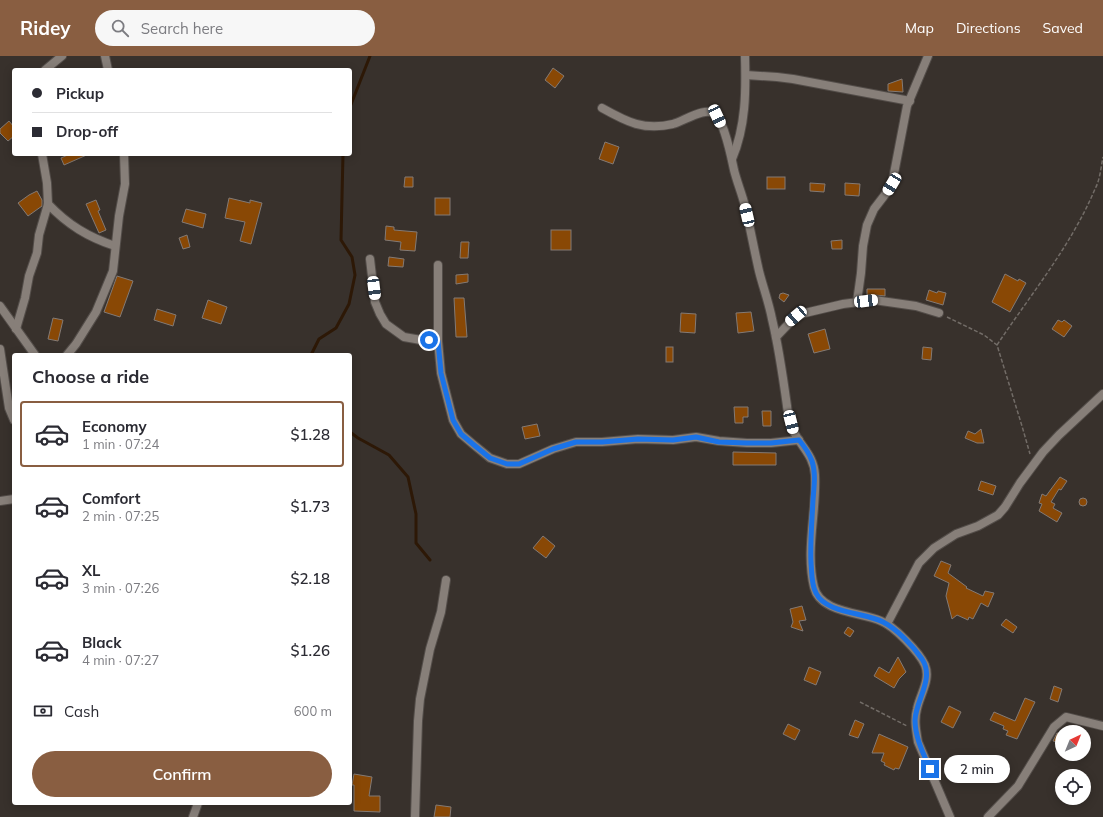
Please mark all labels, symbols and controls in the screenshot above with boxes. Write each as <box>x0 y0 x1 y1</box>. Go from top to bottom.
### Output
search box <box>95 10 375 46</box>
text: Ridey <box>20 16 71 40</box>
icon: search <box>109 17 131 39</box>
text: Search here <box>141 19 223 38</box>
text: Map <box>905 19 934 37</box>
text: Directions <box>956 19 1021 37</box>
text: Saved <box>1043 19 1083 37</box>
text: Pickup <box>56 84 104 103</box>
car <box>706 103 728 129</box>
text: Drop-off <box>56 122 118 141</box>
car <box>881 171 903 197</box>
car <box>738 202 756 228</box>
car <box>367 275 381 301</box>
car <box>853 294 879 308</box>
car <box>783 304 809 328</box>
route start <box>420 331 438 349</box>
text: Choose a ride <box>32 365 149 388</box>
car <box>782 409 800 435</box>
icon: car <box>34 416 70 452</box>
text: Economy <box>82 417 147 436</box>
text: $1.28 <box>290 425 330 444</box>
text: 1 min · 07:24 <box>82 436 159 452</box>
icon: car <box>34 488 70 524</box>
text: Comfort <box>82 489 140 508</box>
text: $1.73 <box>290 497 330 516</box>
text: 2 min · 07:25 <box>82 508 159 524</box>
icon: car <box>34 560 70 596</box>
text: XL <box>82 561 100 580</box>
text: $2.18 <box>290 569 330 588</box>
text: 3 min · 07:26 <box>82 580 159 596</box>
icon: car <box>34 632 70 668</box>
text: Black <box>82 633 121 652</box>
text: $1.26 <box>290 641 330 660</box>
text: 4 min · 07:27 <box>82 652 159 668</box>
icon: cash <box>32 700 54 722</box>
text: Cash <box>64 702 99 721</box>
text: 600 m <box>294 703 332 719</box>
north arrow <box>1055 725 1091 761</box>
map controls <box>1055 725 1091 805</box>
button: Confirm <box>32 751 332 797</box>
callout: 2 min <box>944 755 1010 783</box>
route end <box>921 760 939 778</box>
text: 2 min <box>960 761 994 777</box>
button: locate <box>1055 769 1091 805</box>

